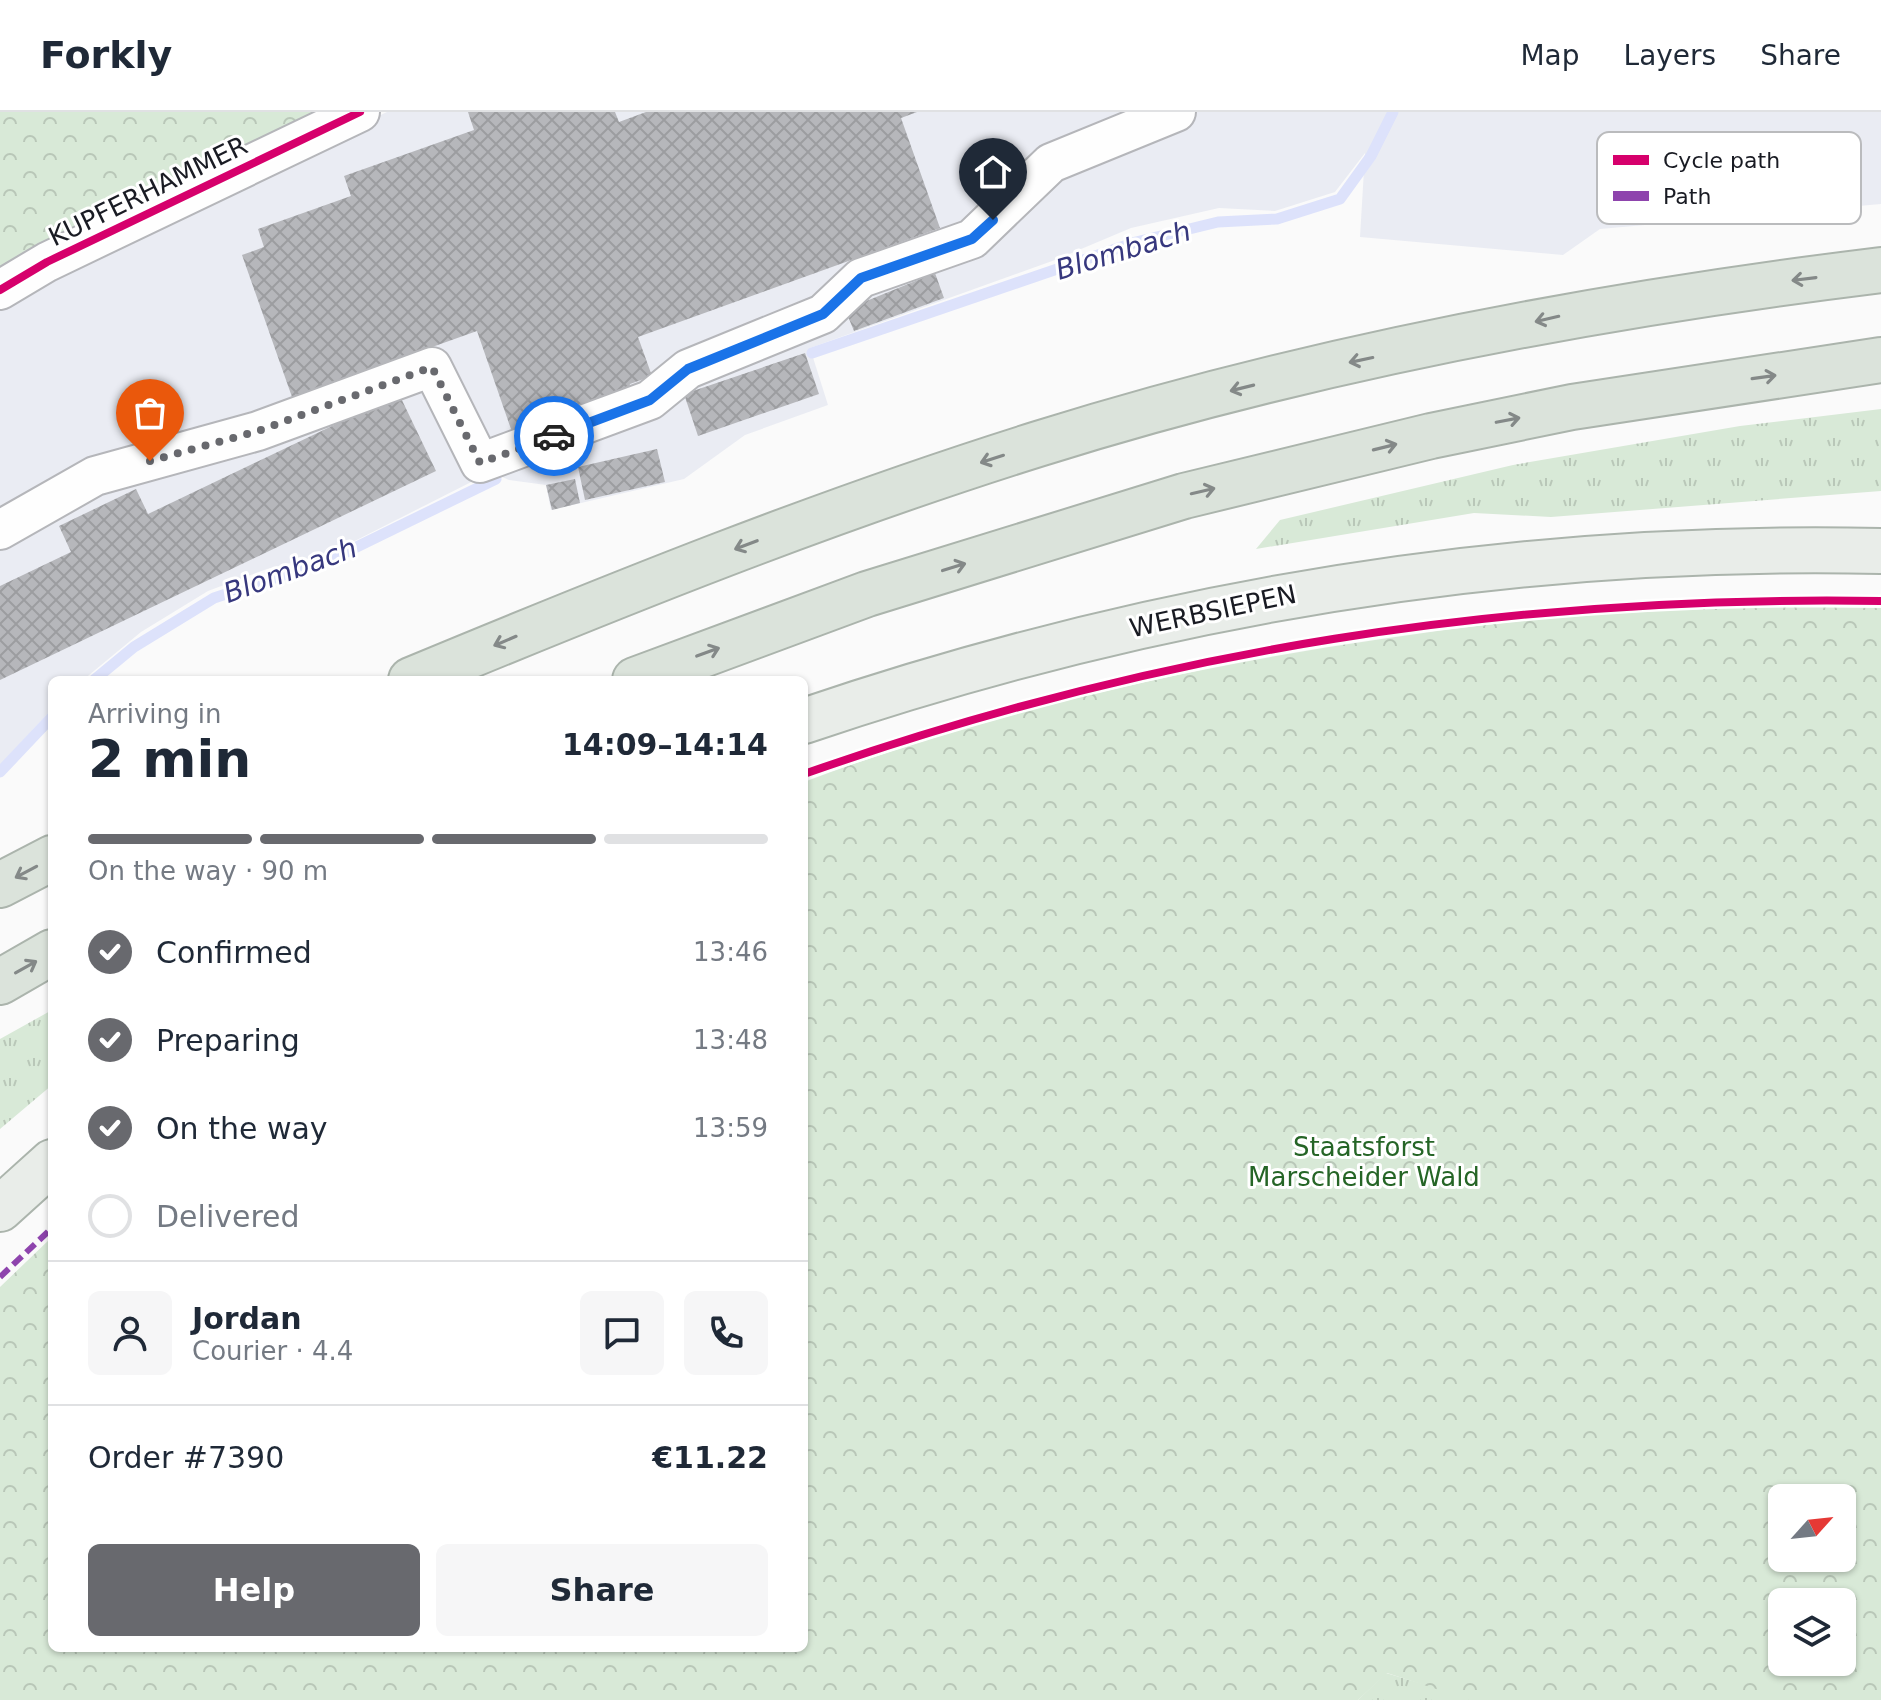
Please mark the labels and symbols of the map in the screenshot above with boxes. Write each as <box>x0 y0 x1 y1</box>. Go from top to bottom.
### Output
street label: KUPFERHAMMER <box>44 130 252 252</box>
legend <box>1597 132 1861 224</box>
pin <box>959 138 1027 220</box>
text: Cycle path <box>1663 148 1780 173</box>
text: Path <box>1663 184 1711 209</box>
water label: Blombach <box>1052 214 1195 287</box>
one-way arrow <box>1791 272 1817 287</box>
one-way arrow <box>1534 312 1560 327</box>
one-way arrow <box>1349 353 1374 368</box>
one-way arrow <box>1751 369 1776 384</box>
pin <box>116 379 184 461</box>
one-way arrow <box>1230 382 1255 397</box>
courier <box>514 396 594 476</box>
one-way arrow <box>1494 412 1520 427</box>
one-way arrow <box>1372 439 1398 454</box>
one-way arrow <box>980 453 1005 468</box>
one-way arrow <box>1189 483 1215 498</box>
water label: Blombach <box>219 531 361 610</box>
one-way arrow <box>734 539 759 553</box>
one-way arrow <box>940 559 966 574</box>
street label: WERBSIEPEN <box>1127 579 1299 643</box>
one-way arrow <box>493 635 518 649</box>
one-way arrow <box>695 644 720 658</box>
one-way arrow <box>15 864 38 880</box>
one-way arrow <box>14 959 37 975</box>
park label: Staatsforst Marscheider Wald <box>1248 1132 1480 1192</box>
north arrow <box>1768 1484 1856 1572</box>

